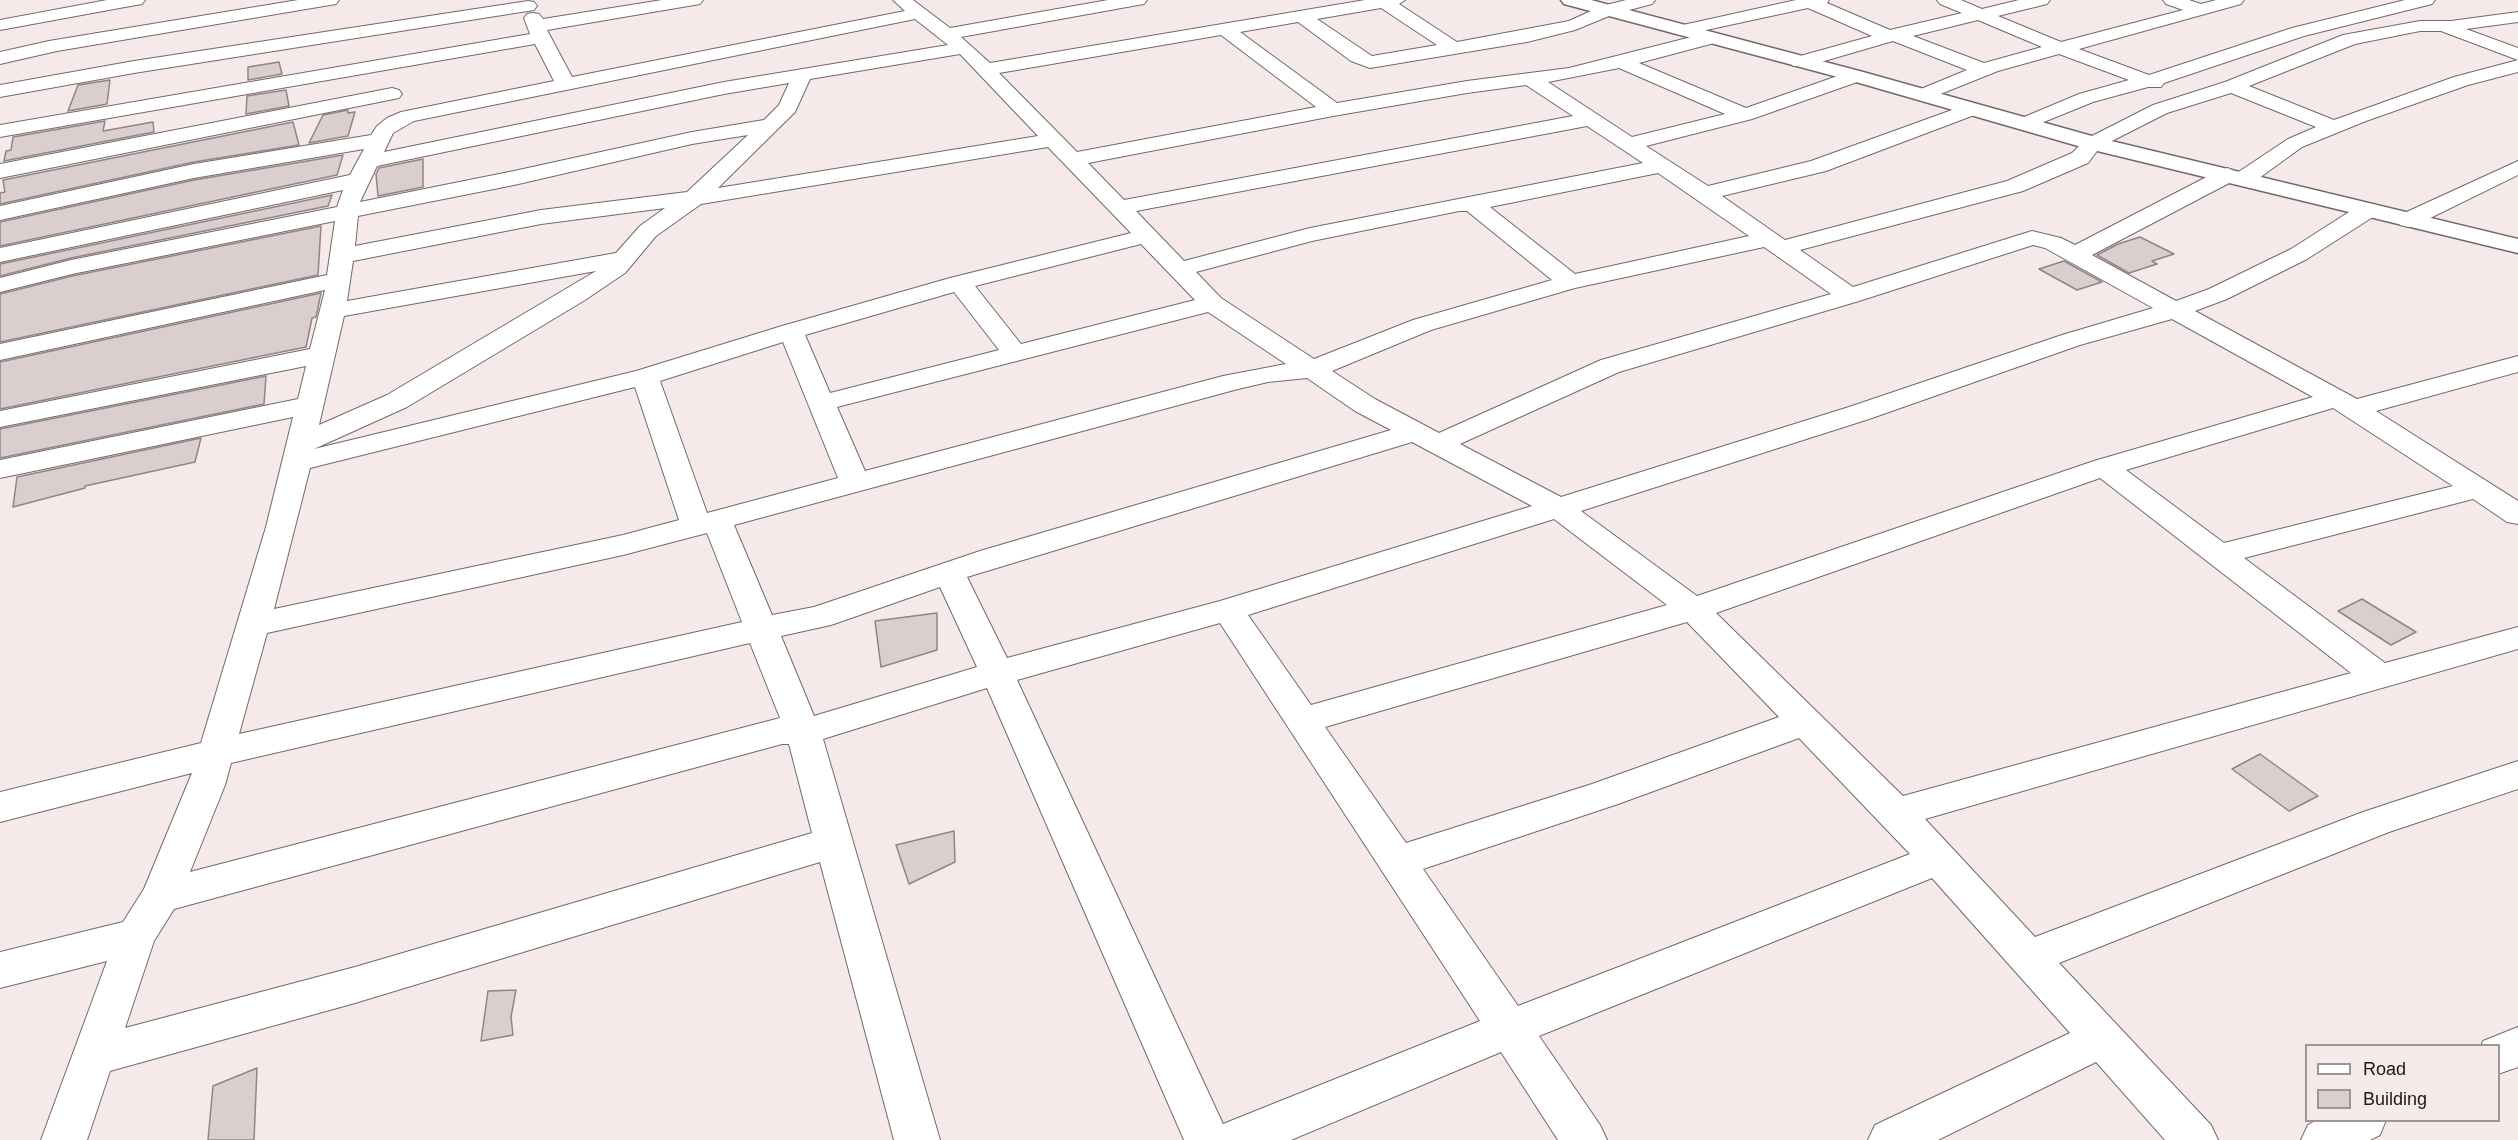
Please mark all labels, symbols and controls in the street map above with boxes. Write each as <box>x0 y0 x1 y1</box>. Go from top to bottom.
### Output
legend <box>2305 1044 2500 1122</box>
text: Road <box>2363 1059 2406 1079</box>
text: Building <box>2363 1089 2427 1109</box>

